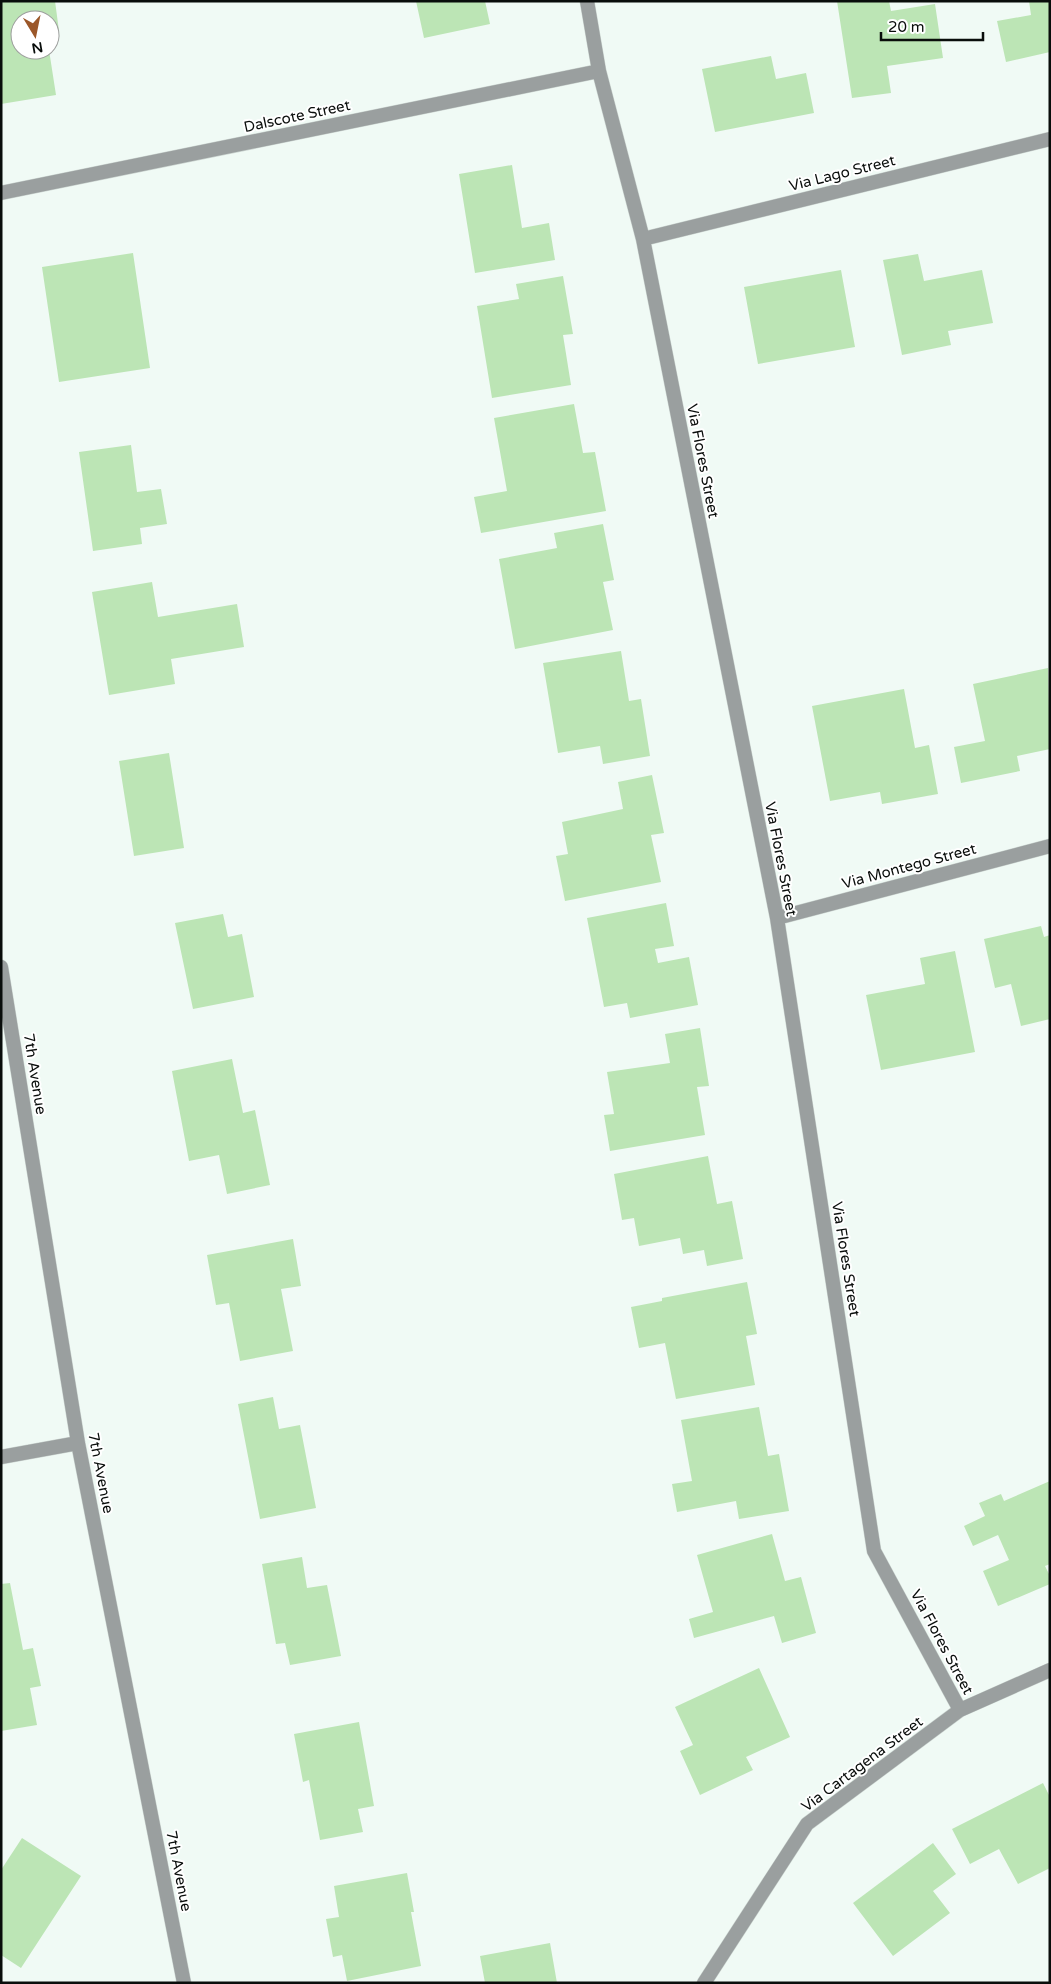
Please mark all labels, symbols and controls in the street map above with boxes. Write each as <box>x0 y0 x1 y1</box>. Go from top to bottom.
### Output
north arrow <box>10 10 60 60</box>
scale bar <box>881 10 984 42</box>
text: 20 m <box>888 18 925 36</box>
text: N <box>30 38 44 57</box>
street label: Dalscote Street <box>242 96 352 136</box>
street label: Via Lago Street <box>787 151 897 195</box>
street label: Via Flores Street <box>683 402 723 520</box>
street label: Via Flores Street <box>761 800 801 918</box>
street label: Via Montego Street <box>840 839 978 893</box>
street label: 7th Avenue <box>20 1032 50 1116</box>
street label: Via Flores Street <box>828 1200 864 1318</box>
street label: 7th Avenue <box>84 1431 118 1515</box>
street label: Via Flores Street <box>907 1586 977 1698</box>
street label: Via Cartagena Street <box>798 1712 926 1816</box>
street label: 7th Avenue <box>162 1829 196 1913</box>

